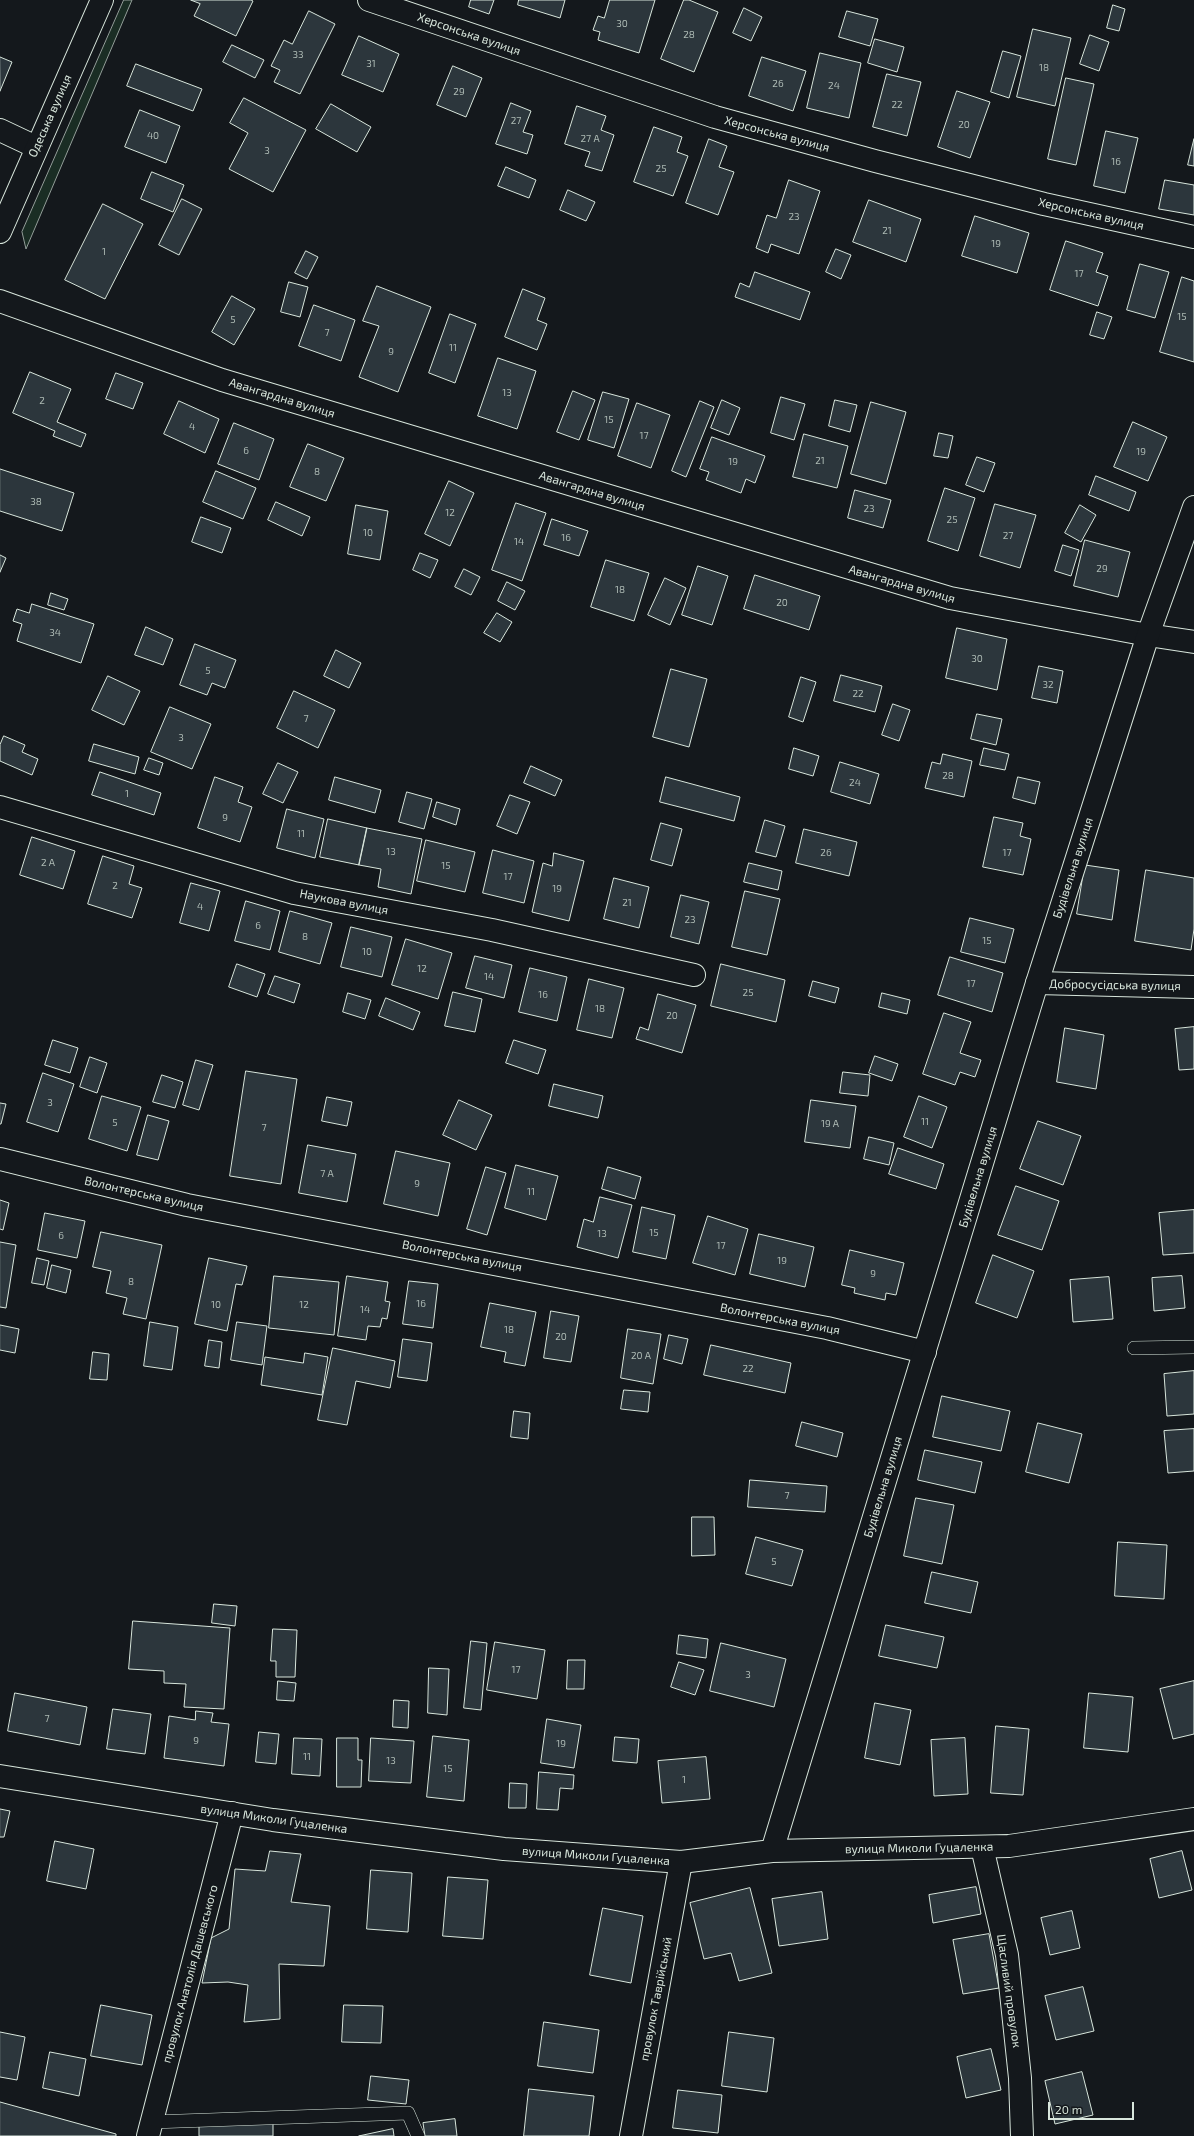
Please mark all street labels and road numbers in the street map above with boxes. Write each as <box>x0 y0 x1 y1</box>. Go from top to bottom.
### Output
street label: Херсонська вулиця <box>416 10 522 58</box>
street label: Одеська вулиця <box>25 72 75 160</box>
street label: Херсонська вулиця <box>723 113 831 155</box>
street label: Херсонська вулиця <box>1037 195 1145 233</box>
street label: Авангардна вулиця <box>227 375 337 421</box>
street label: Авангардна вулиця <box>537 468 647 514</box>
street label: Авангардна вулиця <box>847 562 957 606</box>
street label: Будівельна вулиця <box>1050 816 1096 920</box>
street label: Наукова вулиця <box>298 886 390 918</box>
street label: Добросусідська вулиця <box>1049 977 1181 993</box>
street label: Будівельна вулиця <box>956 1124 1000 1230</box>
street label: Волонтерська вулиця <box>83 1173 205 1215</box>
street label: Волонтерська вулиця <box>401 1237 523 1275</box>
street label: Волонтерська вулиця <box>719 1300 841 1338</box>
street label: Будівельна вулиця <box>861 1434 905 1540</box>
street label: вулиця Миколи Гуцаленка <box>200 1802 348 1836</box>
street label: вулиця Миколи Гуцаленка <box>845 1840 993 1856</box>
street label: вулиця Миколи Гуцаленка <box>521 1844 671 1868</box>
street label: провулок Анатолія Дашевського <box>159 1883 221 2065</box>
street label: Щасливий провулок <box>994 1933 1024 2049</box>
street label: провулок Таврійський <box>637 1936 675 2062</box>

